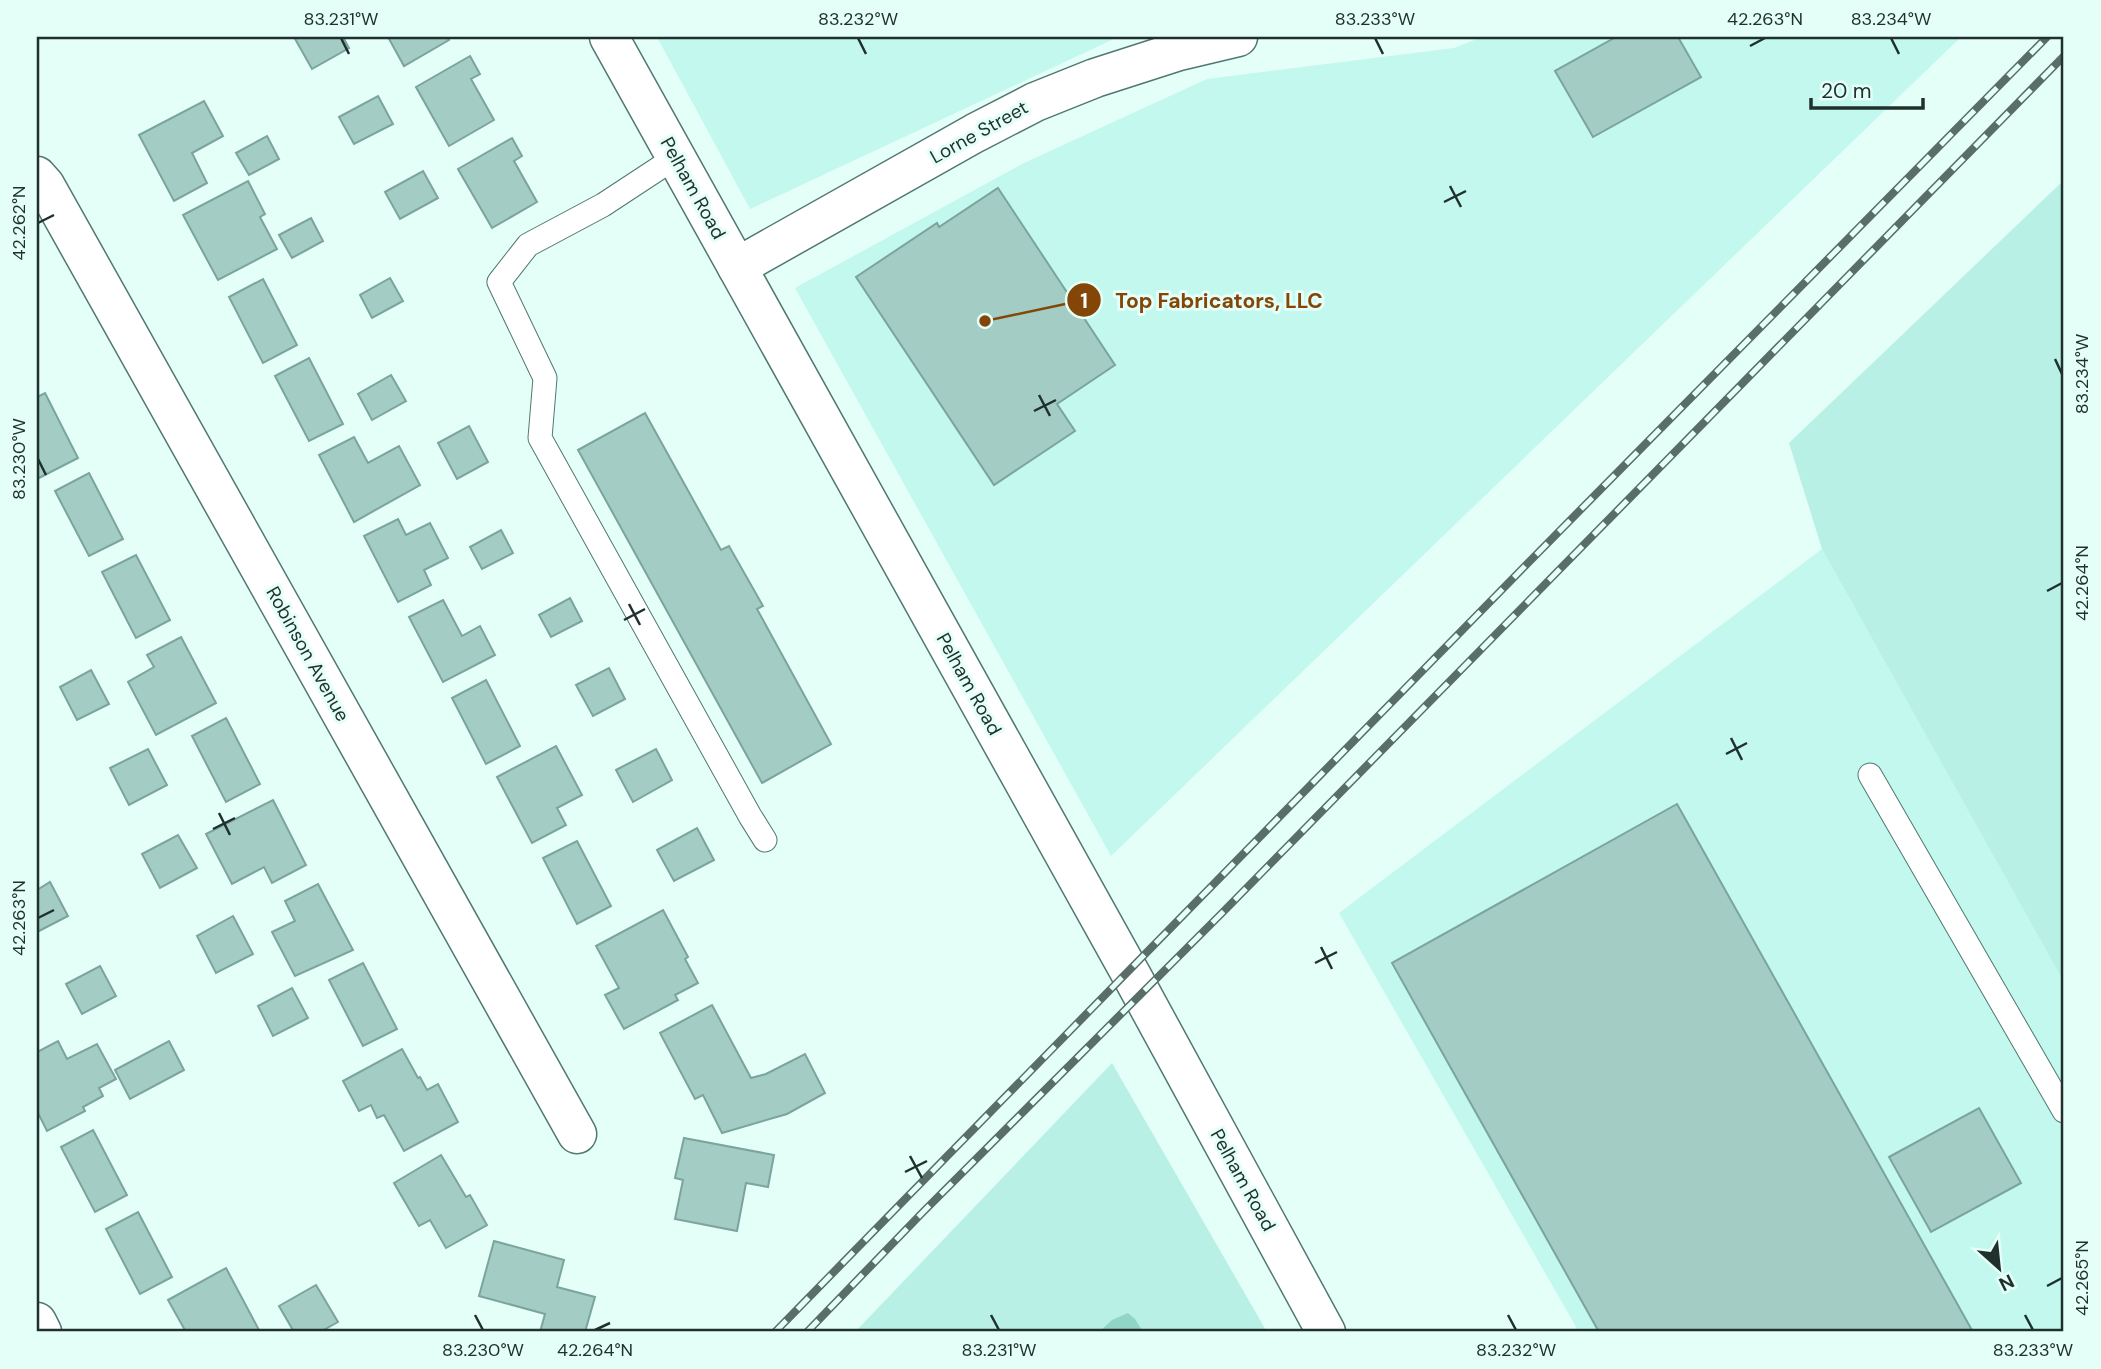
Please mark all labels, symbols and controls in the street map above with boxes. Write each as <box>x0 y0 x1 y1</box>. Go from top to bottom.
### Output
text: 83.231°W <box>303 7 379 31</box>
text: 83.232°W <box>818 7 898 31</box>
text: 83.233°W <box>1335 7 1415 31</box>
text: 42.263°N <box>1727 7 1803 31</box>
text: 83.234°W <box>1851 7 1931 31</box>
scale bar <box>1811 66 1923 110</box>
text: 20 m <box>1821 77 1872 105</box>
street label: Lorne Street <box>925 95 1033 169</box>
street label: Pelham Road <box>655 133 731 243</box>
text: 42.262°N <box>7 185 31 261</box>
callout: Top Fabricators, LLC <box>1067 279 1337 321</box>
text: 1 <box>1080 287 1088 315</box>
text: Top Fabricators, LLC <box>1115 287 1323 315</box>
text: 83.234°W <box>2070 334 2094 414</box>
text: 83.230°W <box>7 418 31 500</box>
text: 42.264°N <box>2070 545 2094 621</box>
street label: Robinson Avenue <box>261 582 355 726</box>
street label: Pelham Road <box>931 629 1007 739</box>
text: 42.263°N <box>7 880 31 956</box>
street label: Pelham Road <box>1205 1125 1281 1235</box>
north arrow <box>1965 1232 2035 1302</box>
text: 42.265°N <box>2070 1240 2094 1316</box>
text: N <box>1995 1268 2018 1297</box>
text: 83.230°W <box>442 1338 524 1362</box>
text: 42.264°N <box>557 1338 633 1362</box>
text: 83.231°W <box>961 1338 1037 1362</box>
text: 83.232°W <box>1476 1338 1556 1362</box>
text: 83.233°W <box>1993 1338 2073 1362</box>

